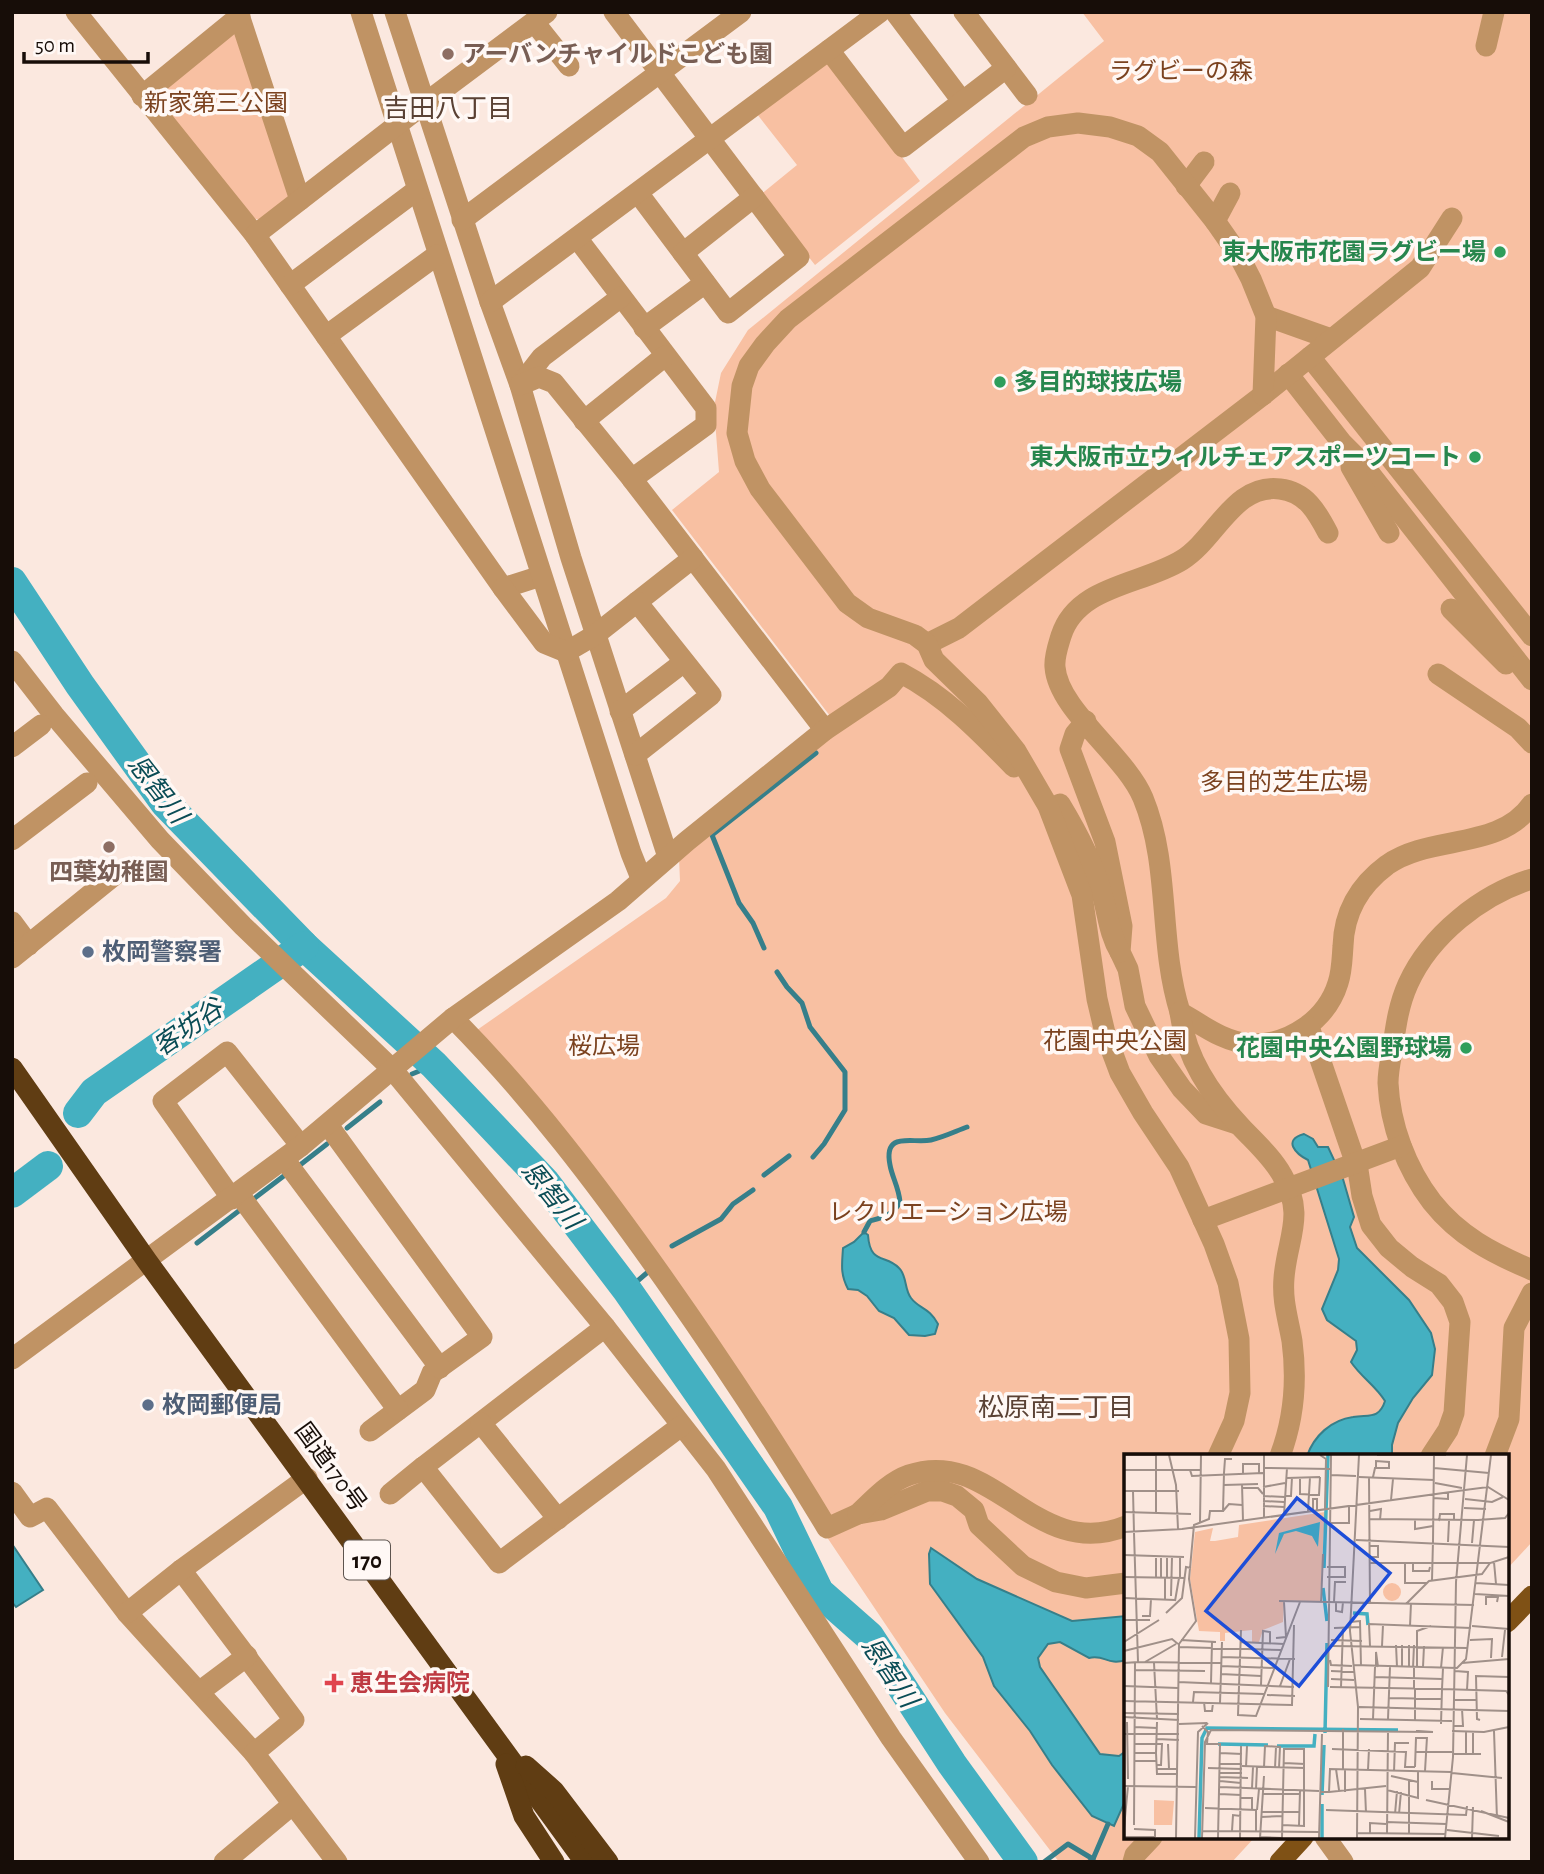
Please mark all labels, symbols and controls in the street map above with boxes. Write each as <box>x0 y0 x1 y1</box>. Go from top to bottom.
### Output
scale bar <box>24 21 149 65</box>
text: 50 m <box>35 35 75 56</box>
place label: アーバンチャイルドこども園 <box>462 41 773 67</box>
marker: アーバンチャイルドこども園 <box>440 46 456 62</box>
park label: ラグビーの森 <box>1109 58 1253 84</box>
park label: 新家第三公園 <box>144 90 288 116</box>
district label: 吉田八丁目 <box>383 95 513 122</box>
place label: 東大阪市花園ラグビー場 <box>1222 239 1486 265</box>
marker: 東大阪市花園ラグビー場 <box>1492 244 1508 260</box>
place label: 多目的球技広場 <box>1014 369 1182 395</box>
marker: 多目的球技広場 <box>992 374 1008 390</box>
place label: 東大阪市立ウィルチェアスポーツコート <box>1029 444 1461 470</box>
marker: 東大阪市立ウィルチェアスポーツコート <box>1467 449 1483 465</box>
water label: 恩智川 <box>123 750 194 831</box>
park label: 多目的芝生広場 <box>1200 769 1368 795</box>
marker: 四葉幼稚園 <box>101 839 117 855</box>
place label: 四葉幼稚園 <box>49 859 169 885</box>
place label: 枚岡警察署 <box>102 939 222 965</box>
marker: 枚岡警察署 <box>80 944 96 960</box>
water label: 客坊谷 <box>149 993 230 1061</box>
park label: 花園中央公園 <box>1043 1028 1187 1054</box>
park label: 桜広場 <box>568 1033 640 1059</box>
place label: 花園中央公園野球場 <box>1236 1035 1452 1061</box>
marker: 花園中央公園野球場 <box>1458 1040 1474 1056</box>
water label: 恩智川 <box>517 1157 589 1236</box>
park label: レクリエーション広場 <box>828 1199 1068 1225</box>
place label: 枚岡郵便局 <box>162 1392 282 1418</box>
district label: 松原南二丁目 <box>978 1394 1134 1421</box>
marker: 枚岡郵便局 <box>140 1397 156 1413</box>
street label: 国道170号 <box>290 1418 372 1516</box>
inset map <box>1124 1454 1509 1839</box>
road number: 170 <box>344 1540 390 1580</box>
water label: 恩智川 <box>857 1632 924 1715</box>
place label: 恵生会病院 <box>350 1670 470 1696</box>
marker: 恵生会病院 <box>324 1673 344 1693</box>

